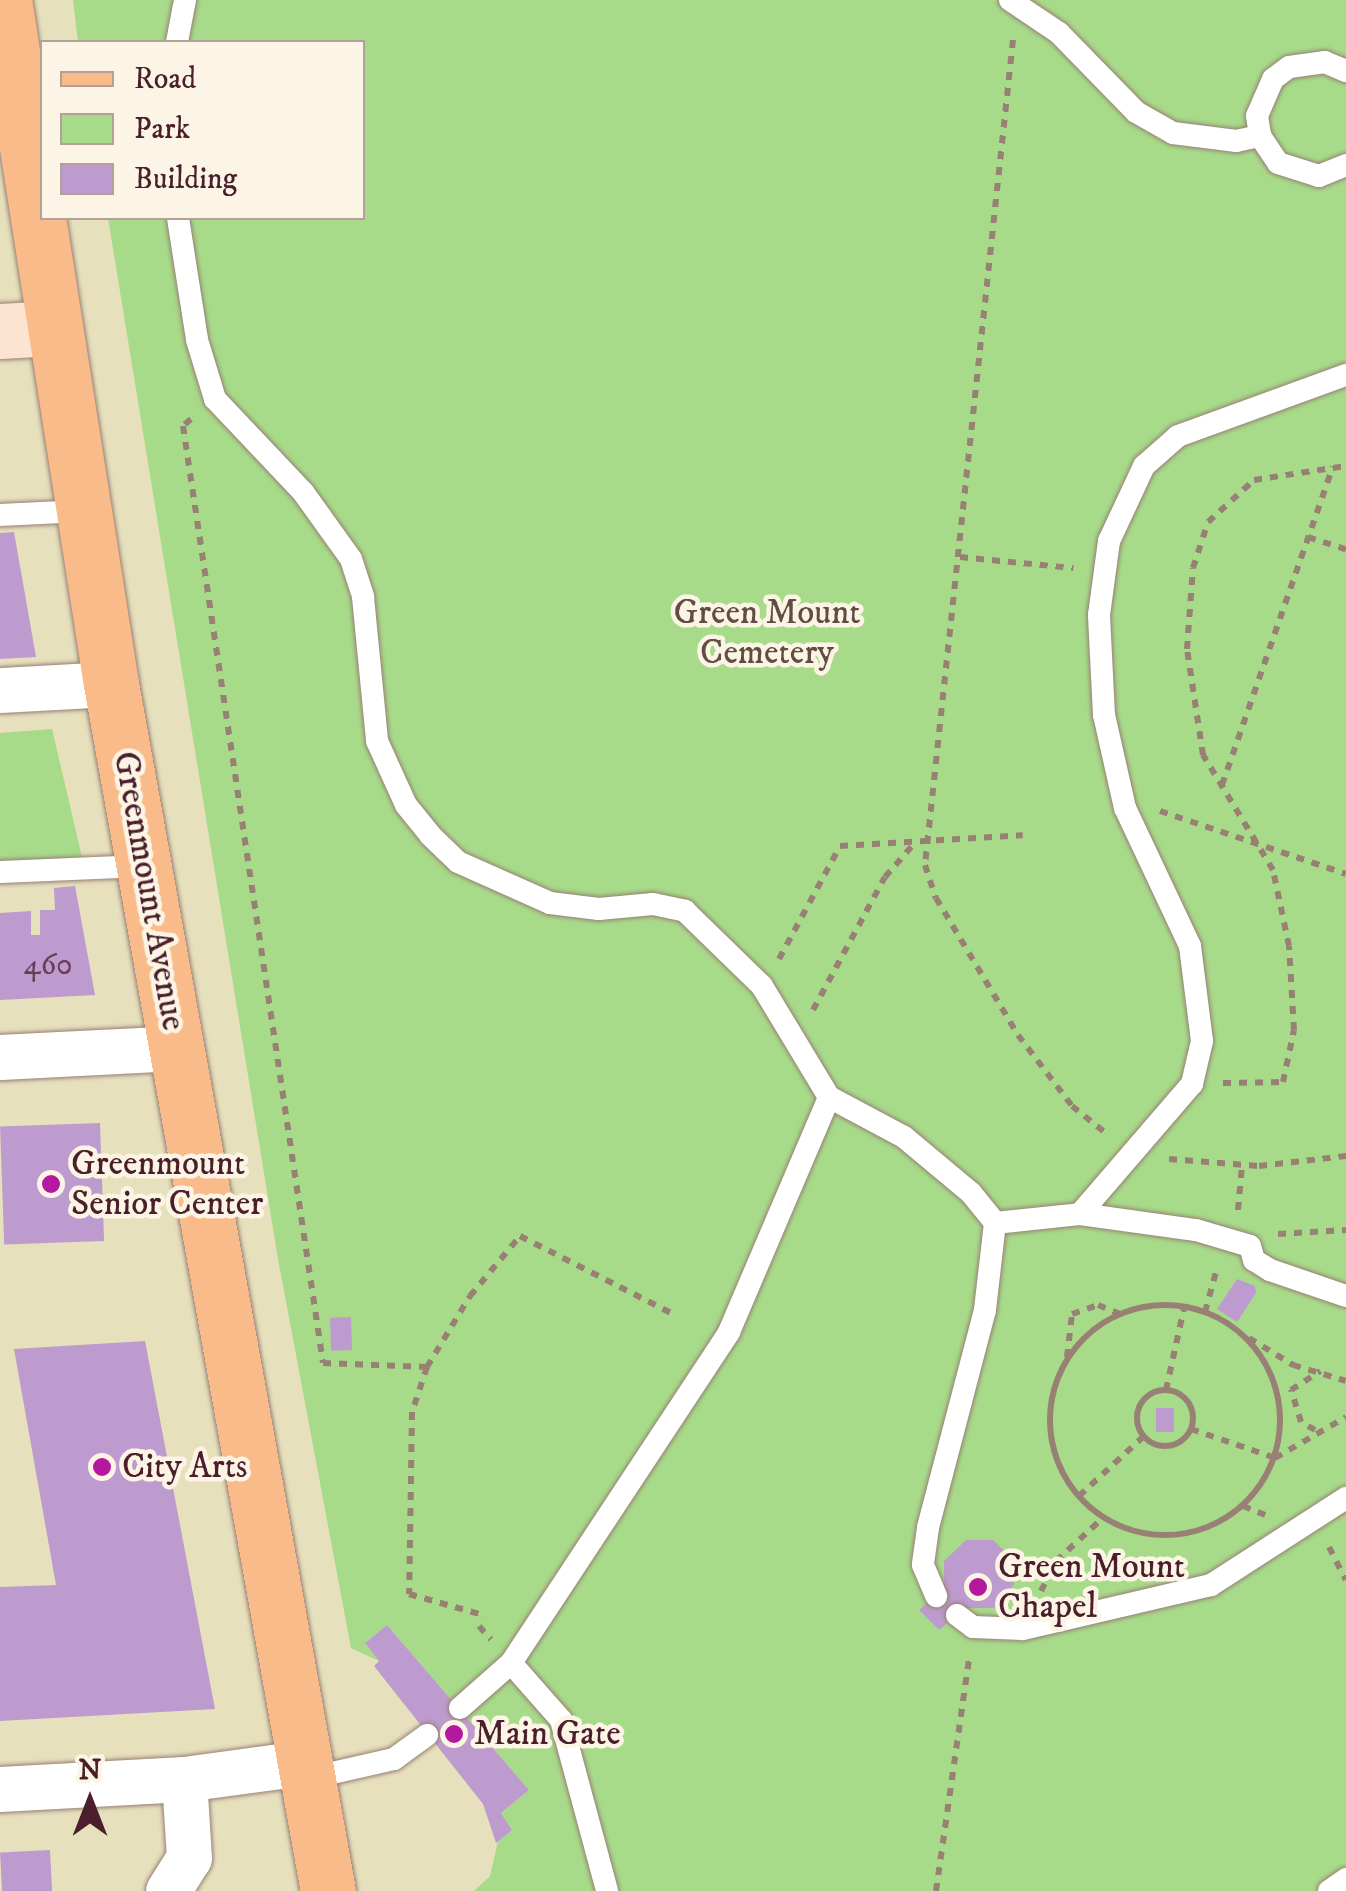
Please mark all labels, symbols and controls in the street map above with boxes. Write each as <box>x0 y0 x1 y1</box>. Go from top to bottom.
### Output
legend <box>40 40 365 220</box>
text: Road <box>134 61 196 98</box>
text: Park <box>134 111 190 148</box>
text: Building <box>134 161 237 198</box>
park label: Green Mount Cemetery <box>674 592 860 674</box>
street label: Greenmount Avenue <box>104 748 194 1034</box>
house number: 460 <box>23 948 73 984</box>
place label: Greenmount Senior Center <box>71 1143 263 1225</box>
marker: Greenmount Senior Center <box>40 1173 62 1195</box>
place label: City Arts <box>122 1446 248 1488</box>
marker: City Arts <box>91 1456 113 1478</box>
place label: Green Mount Chapel <box>998 1546 1185 1628</box>
marker: Green Mount Chapel <box>967 1576 989 1598</box>
place label: Main Gate <box>474 1713 621 1755</box>
marker: Main Gate <box>443 1723 465 1745</box>
north arrow <box>40 1751 140 1851</box>
text: N <box>79 1753 101 1788</box>

